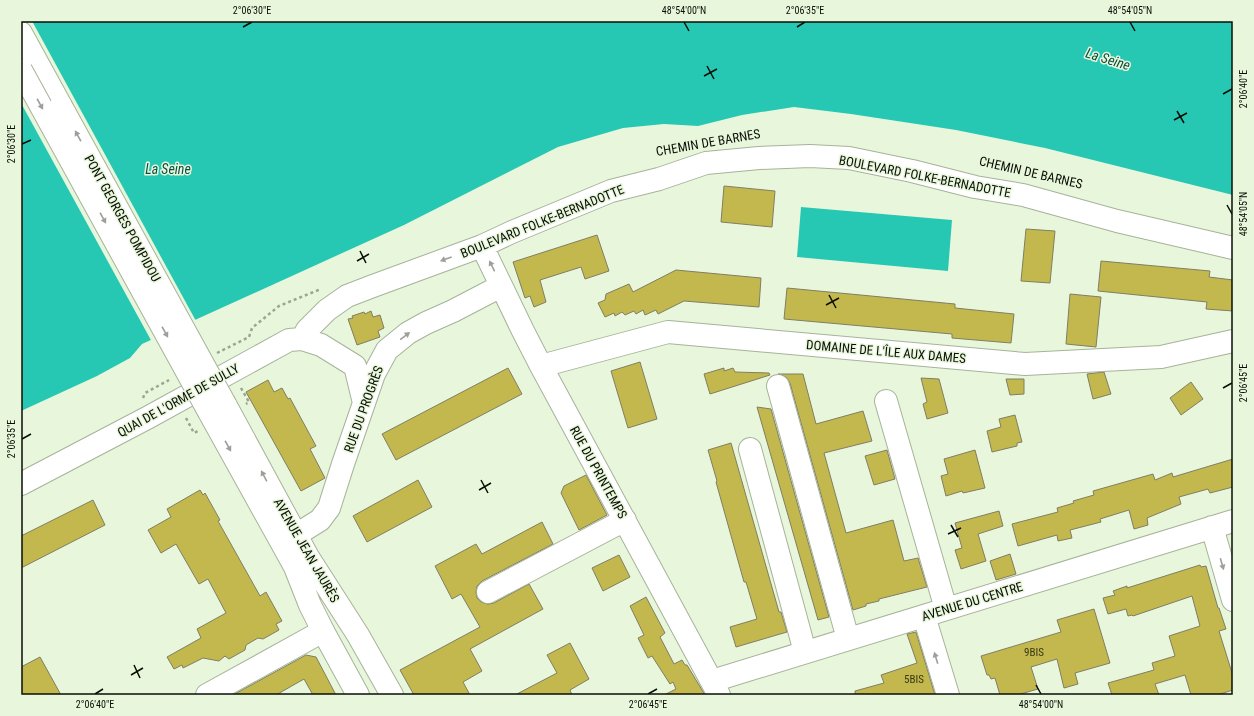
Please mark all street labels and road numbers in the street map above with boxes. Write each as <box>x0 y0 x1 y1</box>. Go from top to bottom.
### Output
street label: CHEMIN DE BARNES <box>655 126 762 159</box>
street label: PONT GEORGES POMPIDOU <box>81 152 164 284</box>
street label: BOULEVARD FOLKE-BERNADOTTE <box>838 152 1012 201</box>
street label: CHEMIN DE BARNES <box>978 153 1084 192</box>
street label: BOULEVARD FOLKE-BERNADOTTE <box>458 182 626 261</box>
street label: DOMAINE DE L'ÎLE AUX DAMES <box>805 337 967 366</box>
street label: QUAI DE L'ORME DE SULLY <box>115 361 242 440</box>
street label: RUE DU PROGRÈS <box>341 364 386 455</box>
street label: RUE DU PRINTEMPS <box>567 423 630 521</box>
street label: AVENUE JEAN JAURÈS <box>271 496 343 605</box>
street label: AVENUE DU CENTRE <box>920 579 1025 624</box>

